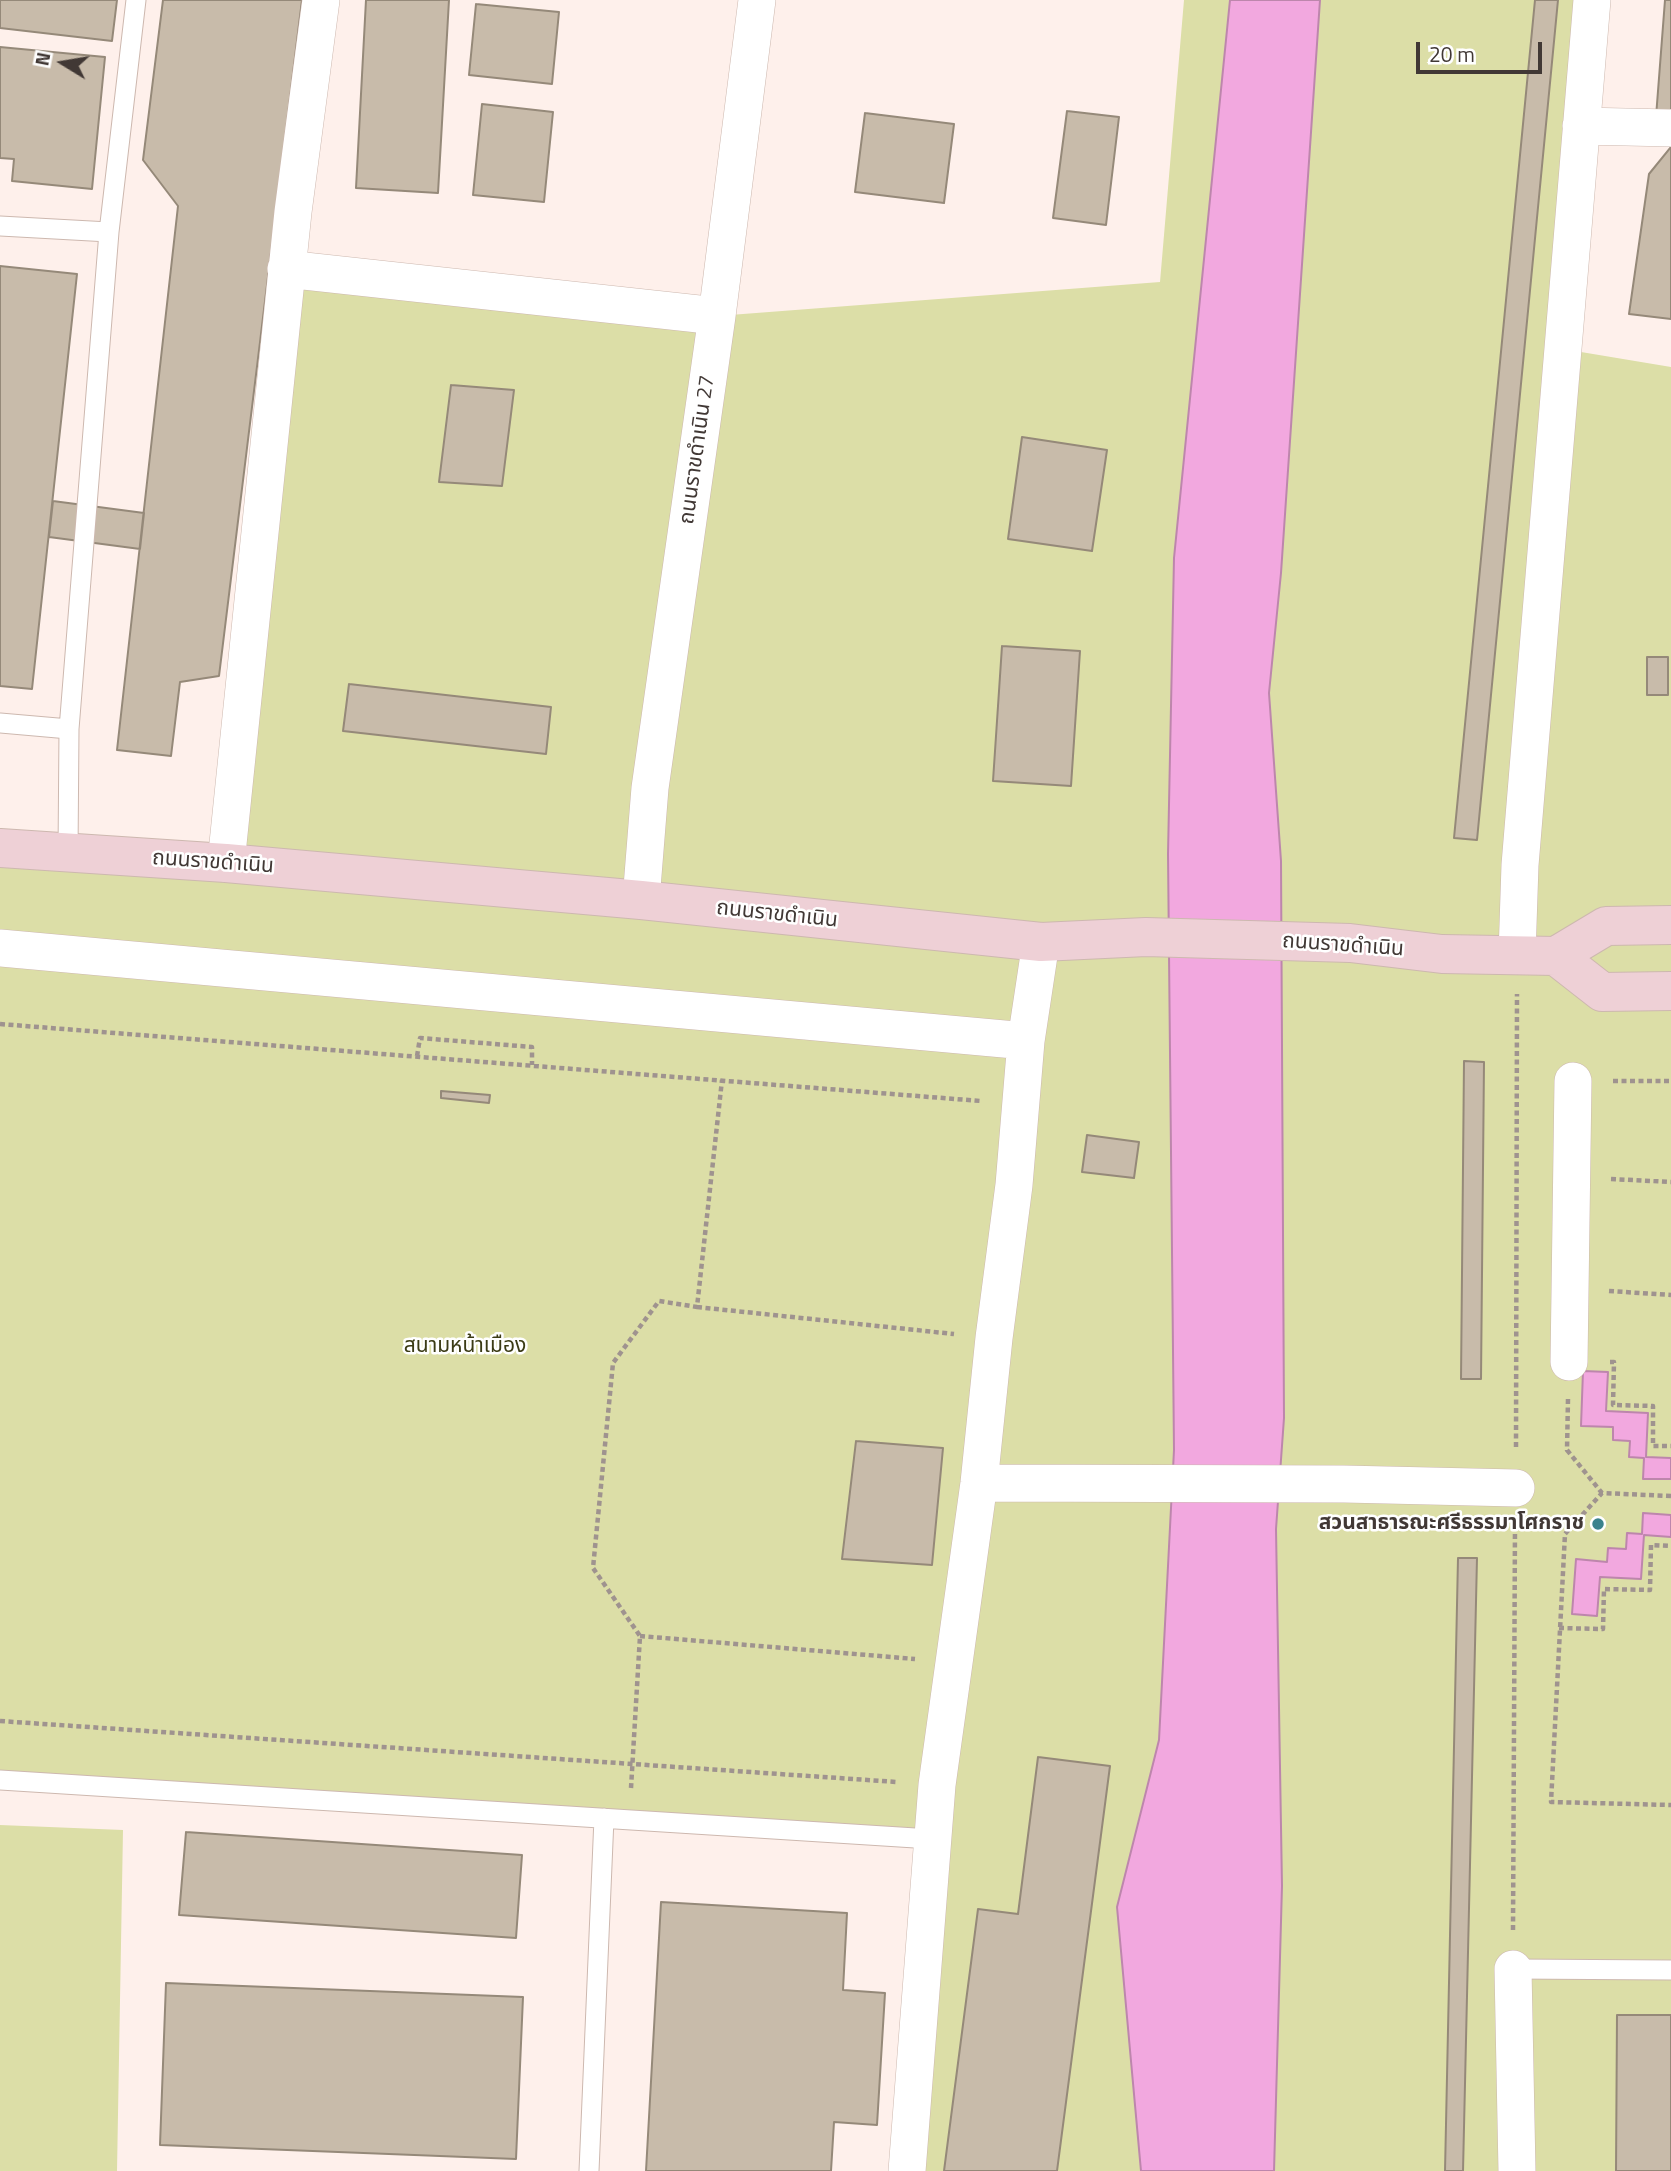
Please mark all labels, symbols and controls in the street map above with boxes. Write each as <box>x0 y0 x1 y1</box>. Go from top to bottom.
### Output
north arrow <box>28 28 98 98</box>
scale bar <box>1419 28 1545 72</box>
text: 20 m <box>1429 38 1475 70</box>
text: N <box>26 50 57 68</box>
street label: ถนนราขดำเนิน 27 <box>675 374 721 526</box>
street label: ถนนราขดำเนิน <box>151 846 275 880</box>
street label: ถนนราขดำเนิน <box>715 896 839 934</box>
street label: ถนนราขดำเนิน <box>1281 929 1405 963</box>
park label: สนามหน้าเมือง <box>404 1334 526 1360</box>
place label: สวนสาธารณะศรีธรรมาโศกราช <box>1319 1511 1584 1537</box>
marker: สวนสาธารณะศรีธรรมาโศกราช <box>1590 1516 1606 1532</box>

